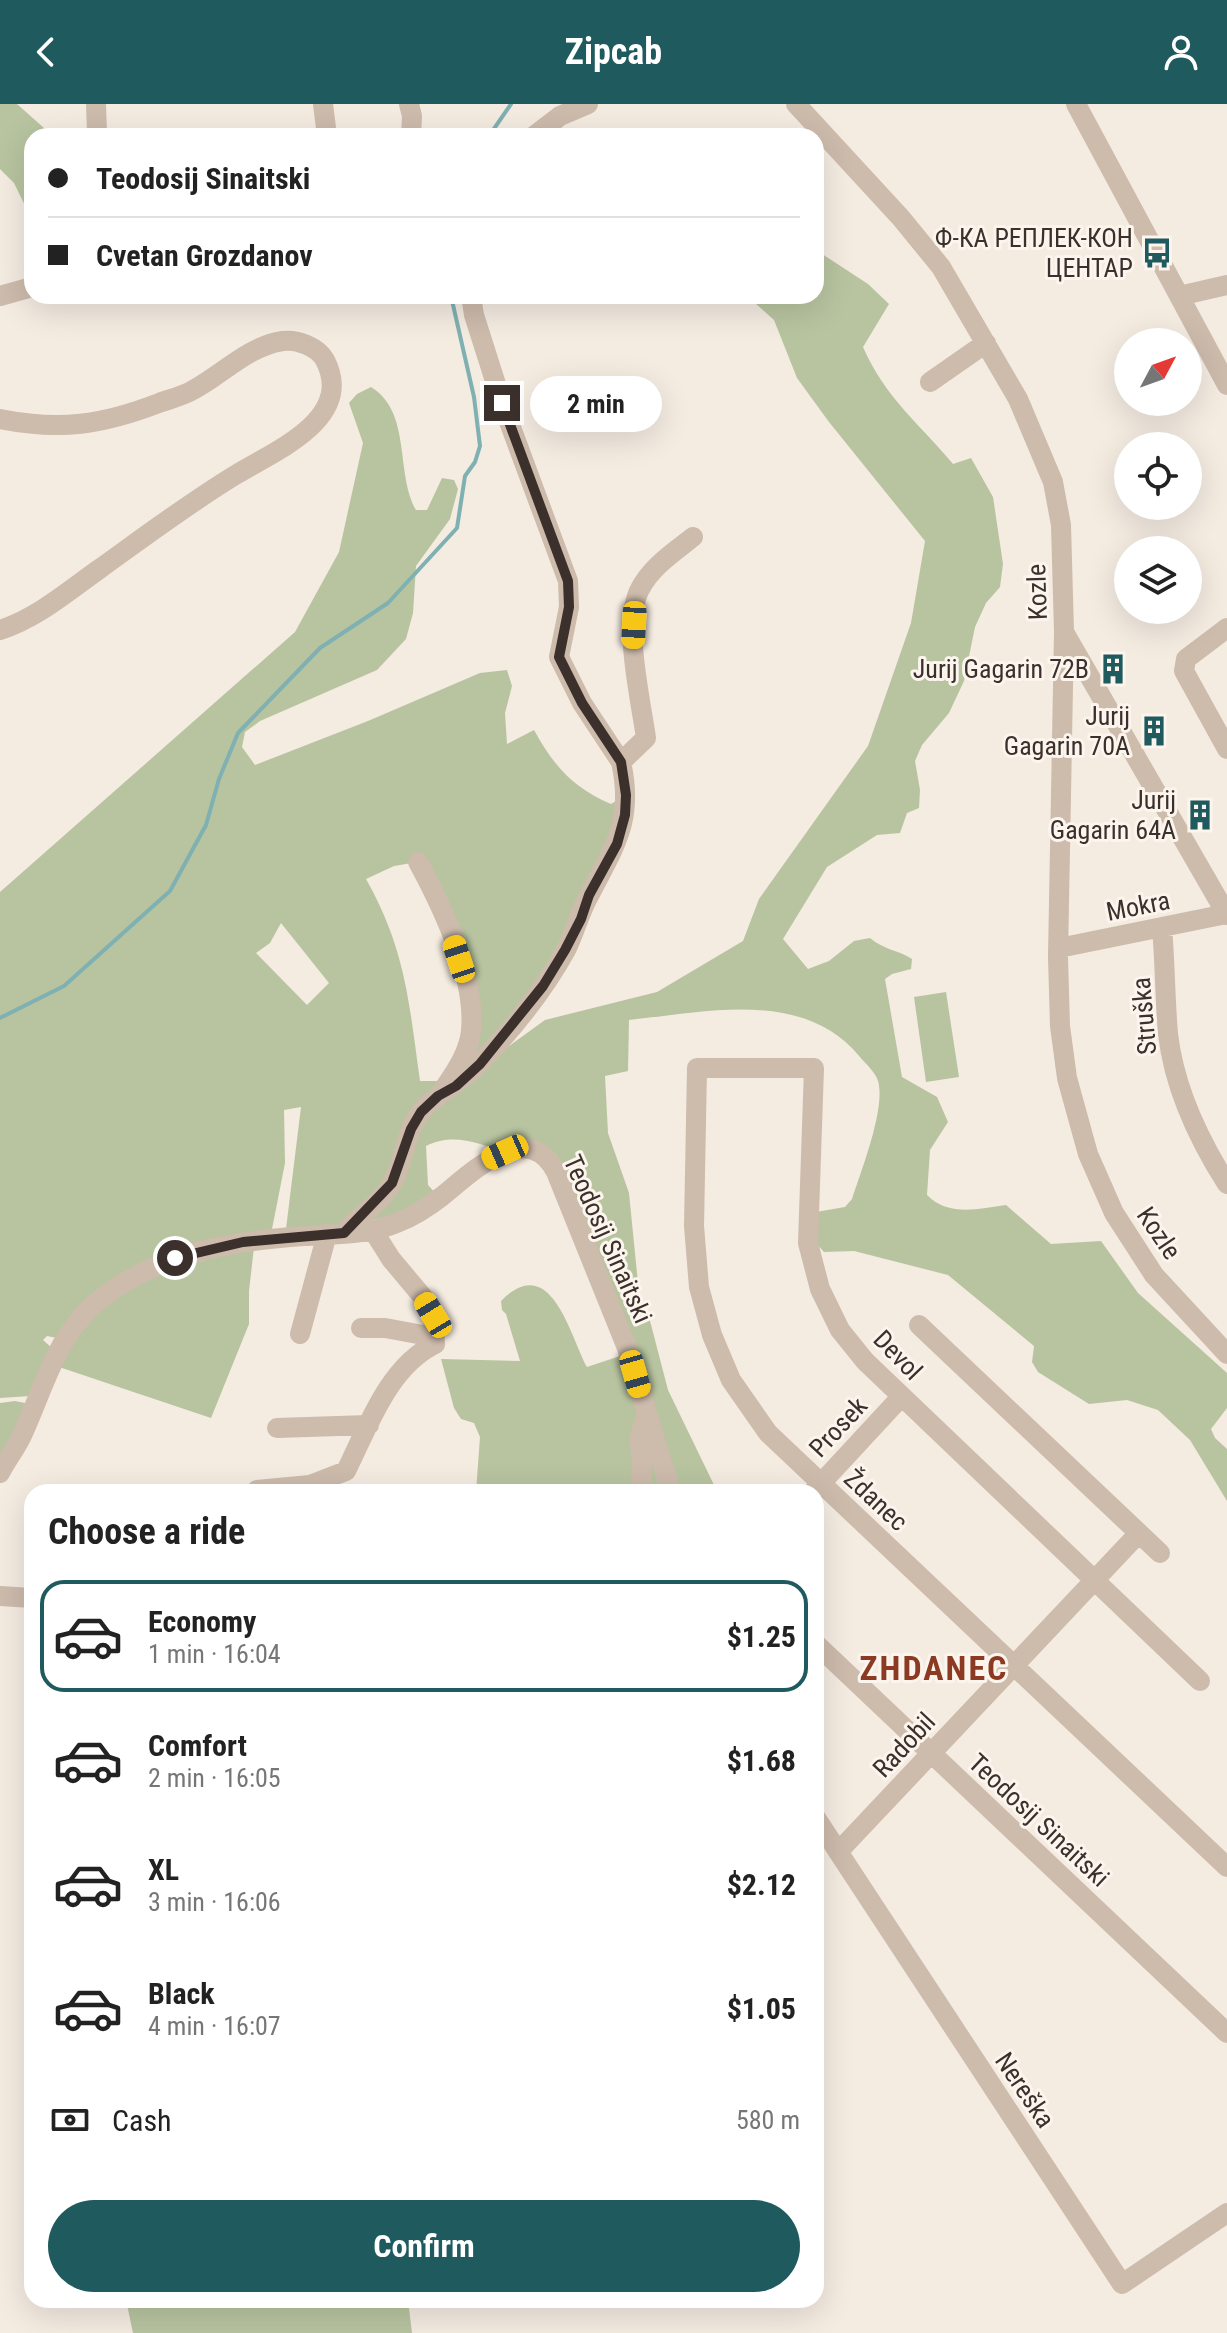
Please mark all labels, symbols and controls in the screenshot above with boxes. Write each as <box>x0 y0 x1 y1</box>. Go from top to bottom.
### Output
icon: back <box>24 30 68 74</box>
icon: person <box>1159 30 1203 74</box>
text: Zipcab <box>565 31 662 73</box>
text: Teodosij Sinaitski <box>96 161 310 196</box>
place label: Ф-КА РЕПЛЕК-КОН ЦЕНТАР <box>935 223 1133 283</box>
bus stop icon: Ф-КА РЕПЛЕК-КОН ЦЕНТАР <box>1140 236 1174 270</box>
text: Cvetan Grozdanov <box>96 238 313 273</box>
north arrow <box>1114 328 1202 416</box>
map controls <box>1114 328 1202 624</box>
callout: 2 min <box>530 375 662 431</box>
route end <box>484 385 520 421</box>
text: 2 min <box>567 389 625 419</box>
button: locate <box>1114 432 1202 520</box>
button: layers <box>1114 536 1202 624</box>
street label: Kozle <box>1021 563 1053 621</box>
car <box>621 600 647 650</box>
building icon: Jurij Gagarin 72B <box>1096 652 1130 686</box>
place label: Jurij Gagarin 72B <box>913 654 1089 684</box>
place label: Jurij Gagarin 70A <box>1004 701 1130 761</box>
building icon: Jurij Gagarin 70A <box>1137 714 1171 748</box>
place label: Jurij Gagarin 64А <box>1050 785 1176 845</box>
building icon: Jurij Gagarin 64А <box>1183 798 1217 832</box>
street label: Mokra <box>1104 885 1172 927</box>
car <box>440 932 478 986</box>
street label: Struška <box>1126 976 1162 1056</box>
car <box>478 1131 532 1173</box>
street label: Teodosij Sinaitski <box>558 1150 658 1328</box>
street label: Kozle <box>1131 1201 1187 1265</box>
route start <box>157 1240 193 1276</box>
car <box>410 1288 456 1342</box>
street label: Devol <box>867 1324 929 1386</box>
car <box>617 1348 653 1400</box>
street label: Prosek <box>803 1391 873 1463</box>
street label: Ždanec <box>838 1463 914 1537</box>
text: Choose a ride <box>48 1511 245 1553</box>
icon: car <box>52 1600 124 1672</box>
text: Economy <box>148 1604 256 1639</box>
text: $1.25 <box>727 1619 796 1654</box>
text: 1 min · 16:04 <box>148 1639 281 1669</box>
district label: ZHDANEC <box>860 1648 1008 1688</box>
street label: Radobil <box>867 1707 941 1783</box>
icon: car <box>52 1724 124 1796</box>
text: Comfort <box>148 1728 247 1763</box>
text: $1.68 <box>727 1743 796 1778</box>
street label: Teodosij Sinaitski <box>963 1747 1115 1893</box>
text: 2 min · 16:05 <box>148 1763 281 1793</box>
icon: car <box>52 1848 124 1920</box>
text: XL <box>148 1852 179 1887</box>
text: $2.12 <box>727 1867 796 1902</box>
text: 3 min · 16:06 <box>148 1887 281 1917</box>
icon: car <box>52 1972 124 2044</box>
text: Black <box>148 1976 215 2011</box>
text: $1.05 <box>727 1991 796 2026</box>
text: 4 min · 16:07 <box>148 2011 281 2041</box>
street label: Nereška <box>989 2047 1061 2133</box>
icon: cash <box>48 2098 92 2142</box>
text: Cash <box>112 2103 172 2138</box>
text: 580 m <box>736 2105 800 2135</box>
button: Confirm <box>48 2200 800 2292</box>

